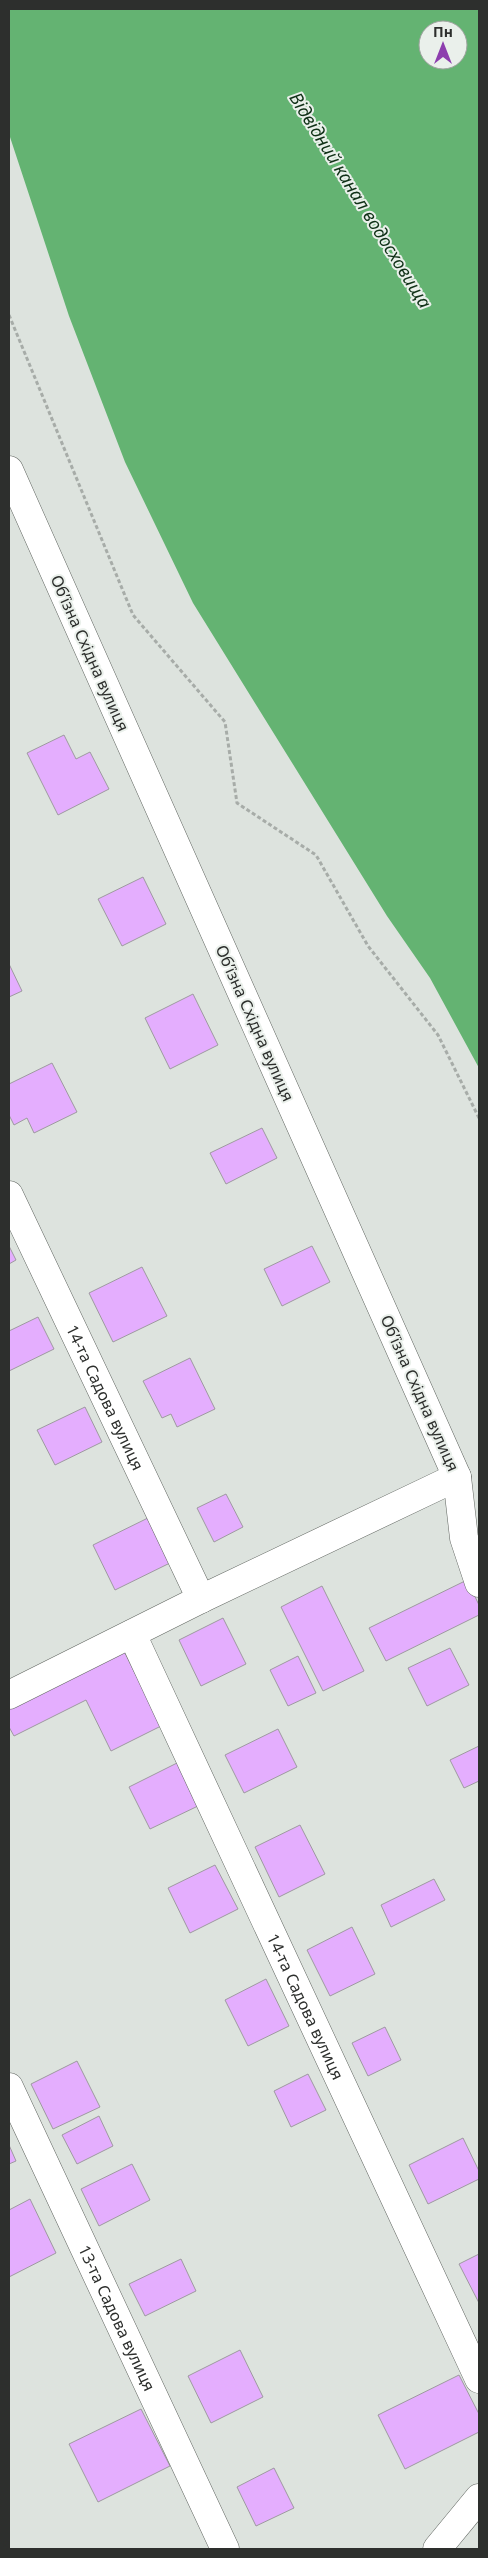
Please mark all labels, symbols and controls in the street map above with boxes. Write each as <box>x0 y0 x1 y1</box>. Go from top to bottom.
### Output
north arrow <box>418 20 468 70</box>
text: Пн <box>433 22 453 41</box>
water label: Відвідний канал водосховища <box>284 87 438 313</box>
street label: Обʼїзна Східна вулиця <box>46 571 134 735</box>
street label: Обʼїзна Східна вулиця <box>211 941 299 1105</box>
street label: Обʼїзна Східна вулиця <box>376 1311 464 1475</box>
street label: 14-та Садова вулиця <box>61 1321 149 1474</box>
street label: 14-та Садова вулиця <box>262 1930 349 2083</box>
street label: 13-та Садова вулиця <box>73 2241 161 2395</box>

